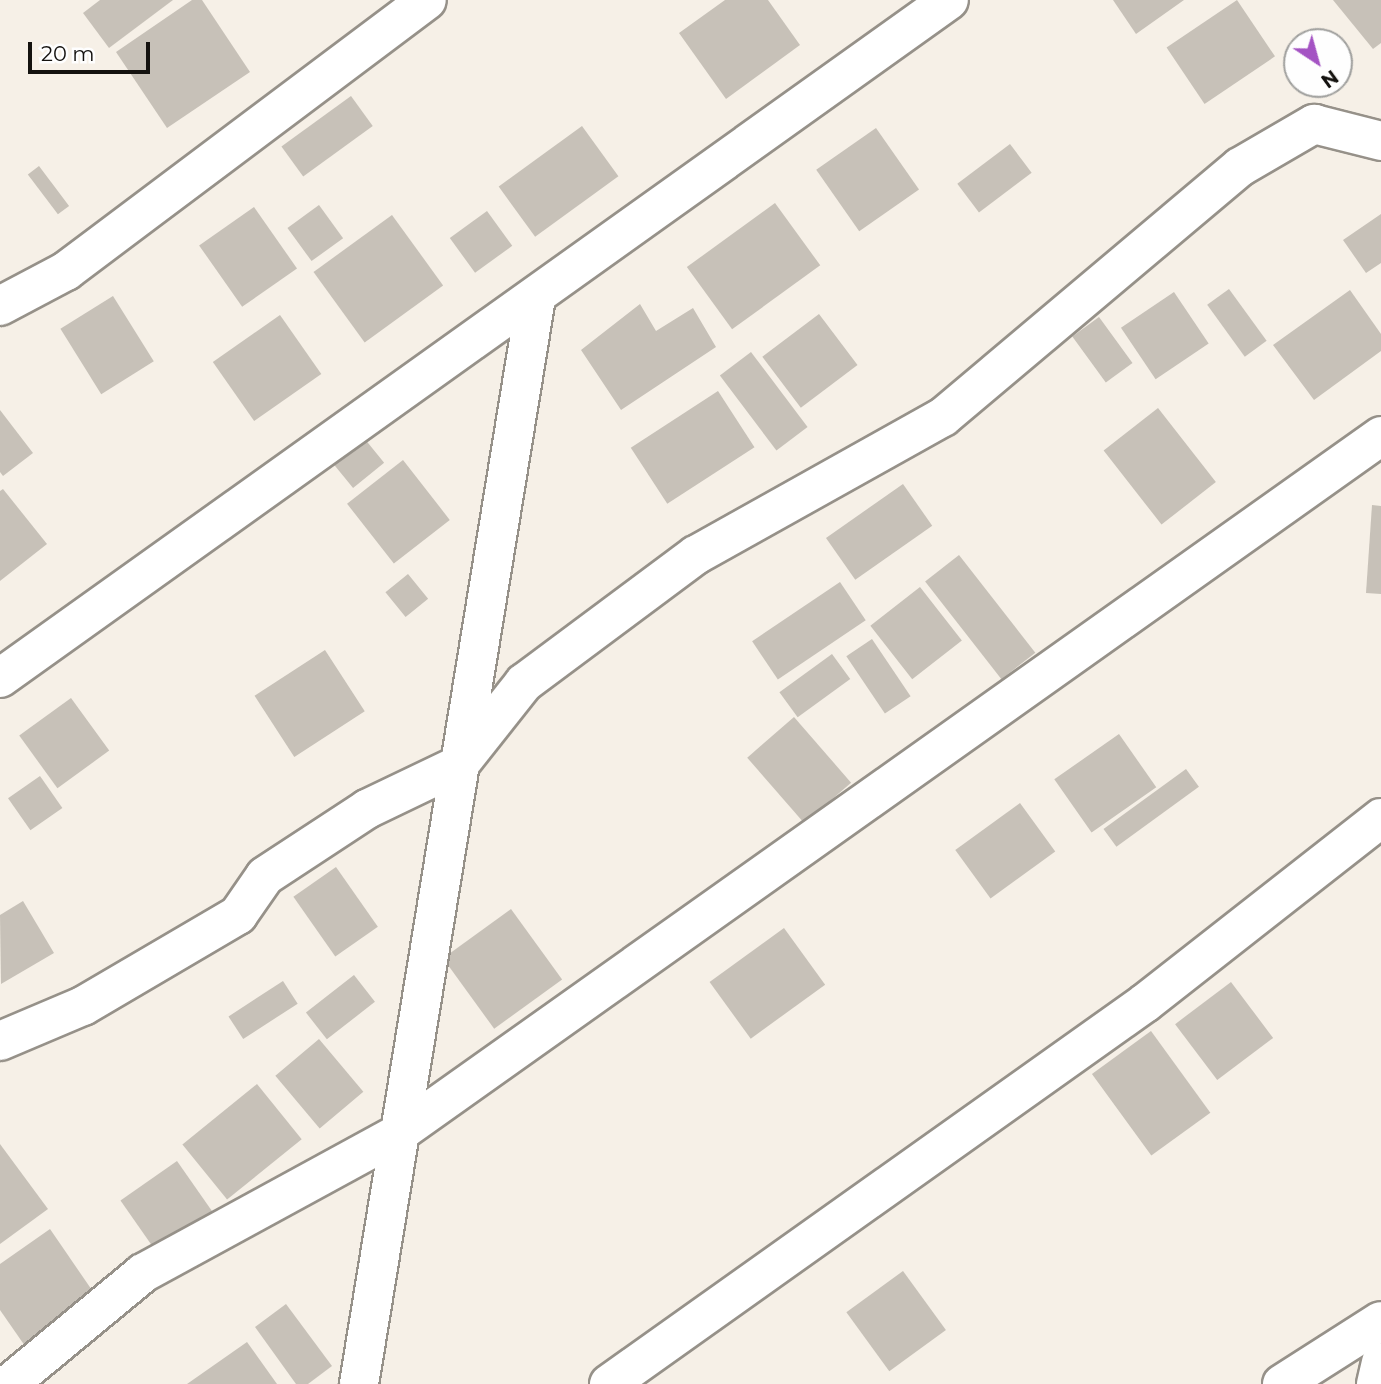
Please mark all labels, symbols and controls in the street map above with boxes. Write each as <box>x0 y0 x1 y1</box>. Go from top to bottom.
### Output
scale bar <box>32 28 154 72</box>
north arrow <box>1283 28 1353 98</box>
text: 20 m <box>41 41 95 66</box>
text: N <box>1316 65 1342 93</box>

